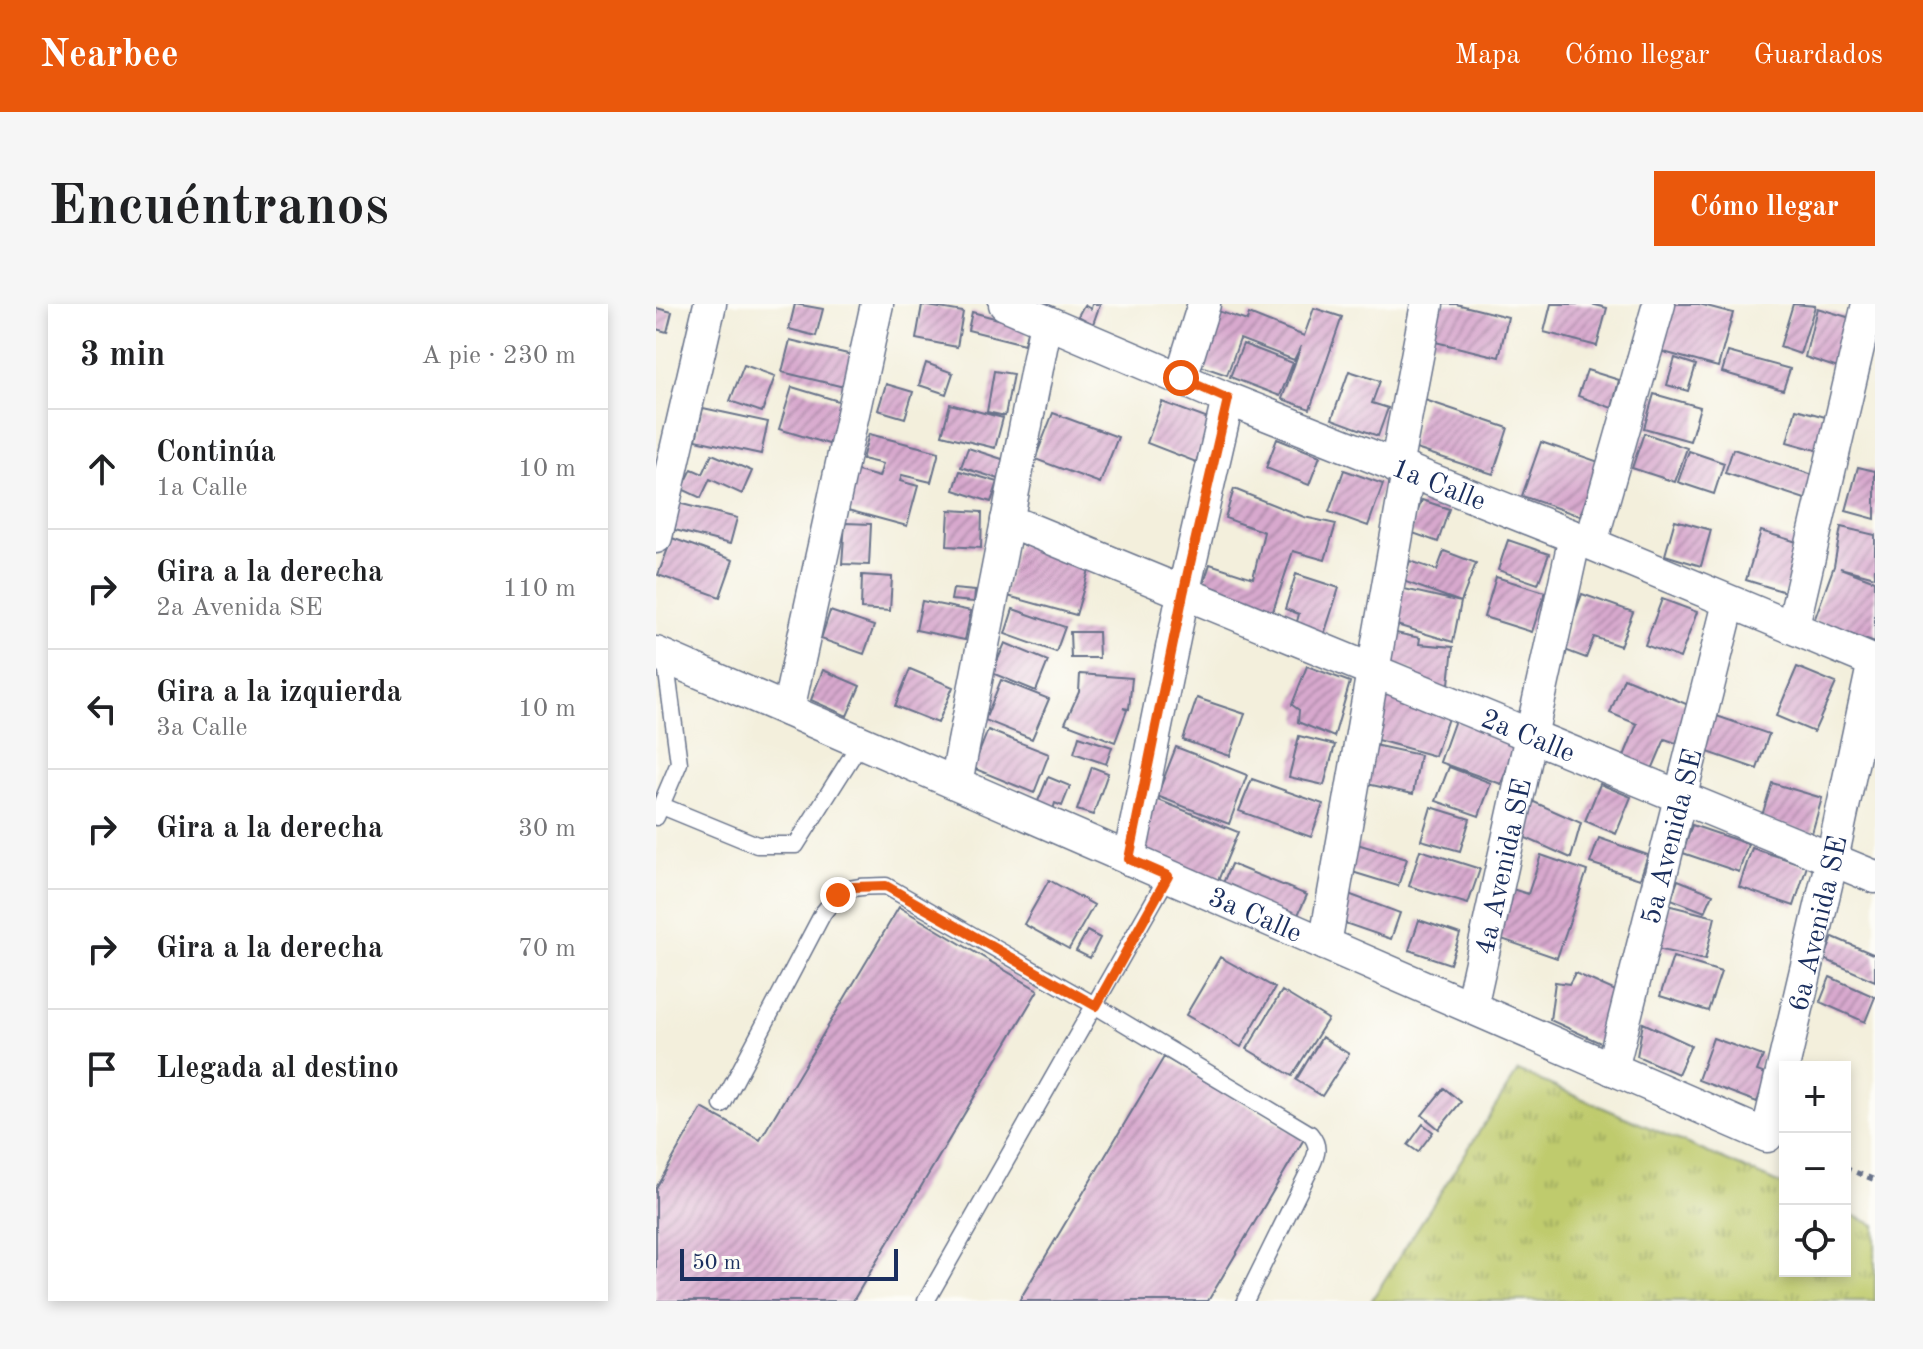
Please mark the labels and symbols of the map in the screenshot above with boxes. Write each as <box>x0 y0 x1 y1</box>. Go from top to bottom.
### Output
route start <box>1163 360 1199 396</box>
street label: 1a Calle <box>1387 455 1489 517</box>
street label: 2a Calle <box>1477 706 1578 769</box>
street label: 5a Avenida SE <box>1638 746 1709 927</box>
street label: 4a Avenida SE <box>1472 776 1538 958</box>
street label: 6a Avenida SE <box>1786 833 1854 1015</box>
route end <box>820 877 856 913</box>
street label: 3a Calle <box>1204 884 1305 949</box>
scale bar <box>680 1245 898 1281</box>

